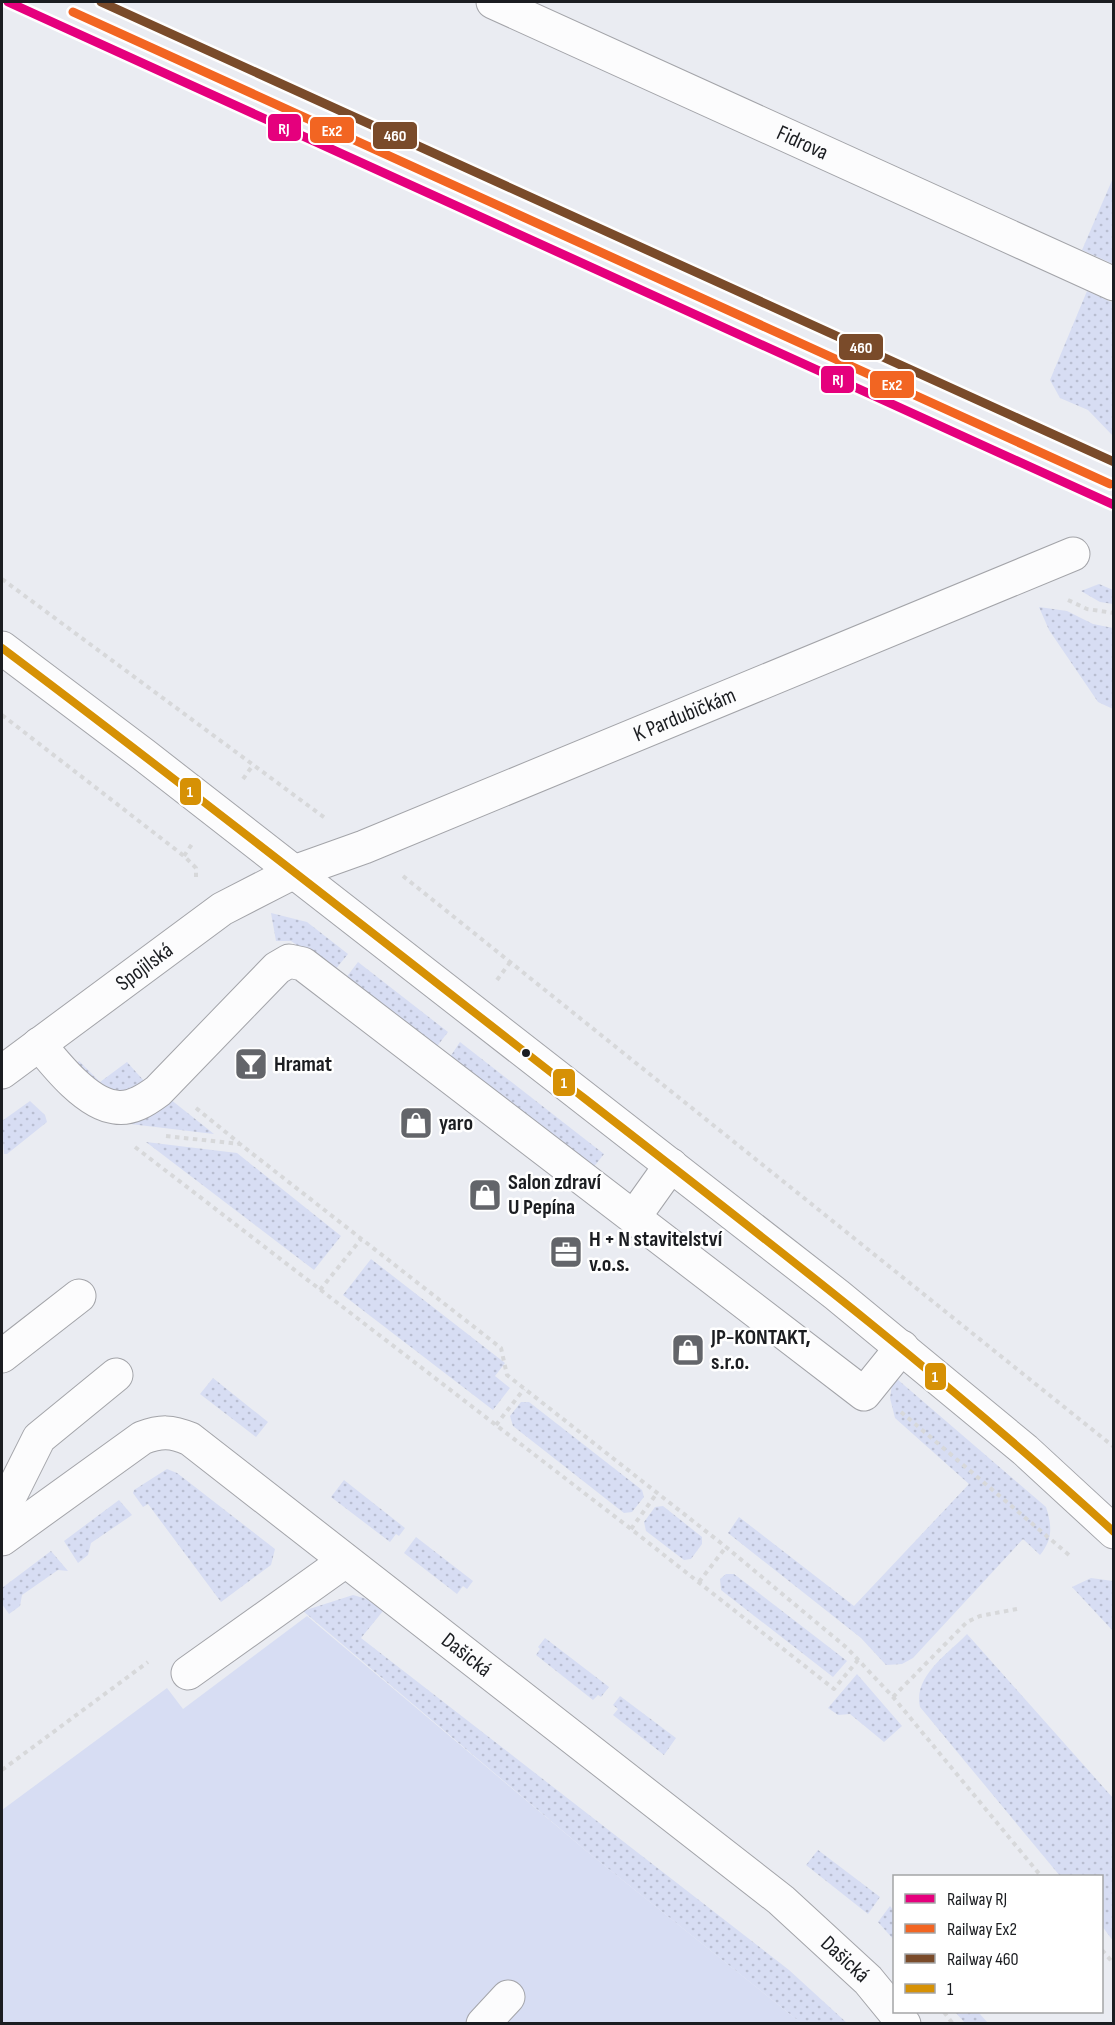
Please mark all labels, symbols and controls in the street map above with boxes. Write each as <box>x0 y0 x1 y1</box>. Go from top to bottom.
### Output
line badge: RJ <box>267 113 302 142</box>
line badge: Ex2 <box>309 116 355 144</box>
street label: Fidrova <box>773 119 833 166</box>
text: RJ <box>278 120 290 139</box>
line badge: 460 <box>372 121 418 150</box>
text: Ex2 <box>322 122 342 141</box>
text: 460 <box>384 127 406 146</box>
line badge: 460 <box>838 333 884 361</box>
text: 460 <box>850 339 872 358</box>
line badge: RJ <box>820 365 855 394</box>
line badge: Ex2 <box>869 370 915 399</box>
text: RJ <box>832 371 844 390</box>
text: Ex2 <box>882 376 902 395</box>
street label: K Pardubičkám <box>629 681 740 748</box>
line badge: 1 <box>179 777 202 806</box>
text: 1 <box>187 783 194 802</box>
street label: Spojilská <box>110 937 178 997</box>
bar icon: Hramat <box>233 1046 269 1082</box>
unlabelled marker <box>520 1047 532 1059</box>
place label: Hramat <box>274 1051 332 1078</box>
line badge: 1 <box>552 1068 576 1097</box>
text: 1 <box>561 1074 568 1093</box>
shop icon: yaro <box>398 1105 434 1141</box>
place label: yaro <box>439 1110 473 1137</box>
place label: Salon zdraví U Pepína <box>508 1169 601 1221</box>
shop icon: Salon zdraví U Pepína <box>467 1177 503 1213</box>
place label: H + N stavitelství v.o.s. <box>589 1226 723 1278</box>
office icon: H + N stavitelství v.o.s. <box>548 1234 584 1270</box>
place label: JP-KONTAKT, s.r.o. <box>710 1324 811 1376</box>
shop icon: JP-KONTAKT, s.r.o. <box>670 1332 706 1368</box>
line badge: 1 <box>924 1362 947 1391</box>
text: 1 <box>932 1368 939 1387</box>
street label: Dašická <box>436 1627 497 1683</box>
legend <box>893 1875 1103 2013</box>
text: Railway RJ <box>947 1889 1007 1910</box>
text: Railway Ex2 <box>947 1919 1017 1940</box>
street label: Dašická <box>815 1930 875 1988</box>
text: Railway 460 <box>947 1949 1019 1970</box>
text: 1 <box>947 1979 954 2000</box>

